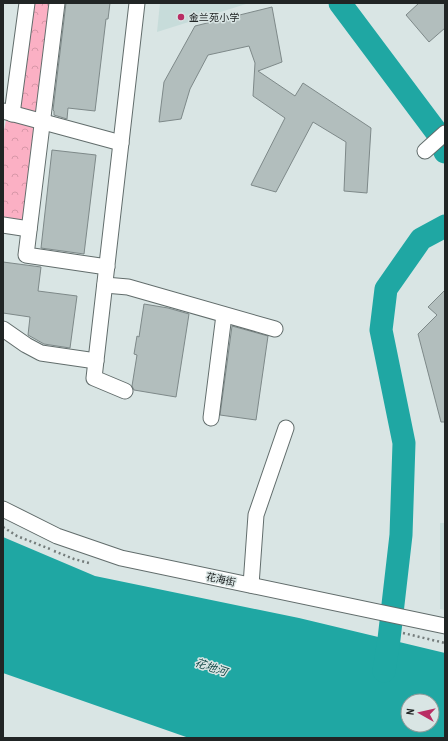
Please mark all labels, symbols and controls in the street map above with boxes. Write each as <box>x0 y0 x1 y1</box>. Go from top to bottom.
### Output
place label: 金兰苑小学 <box>189 11 239 24</box>
marker: 金兰苑小学 <box>176 12 186 22</box>
street label: 花海街 <box>205 570 237 589</box>
water label: 花地河 <box>193 655 231 680</box>
north arrow <box>400 693 440 733</box>
text: N <box>403 707 417 716</box>

